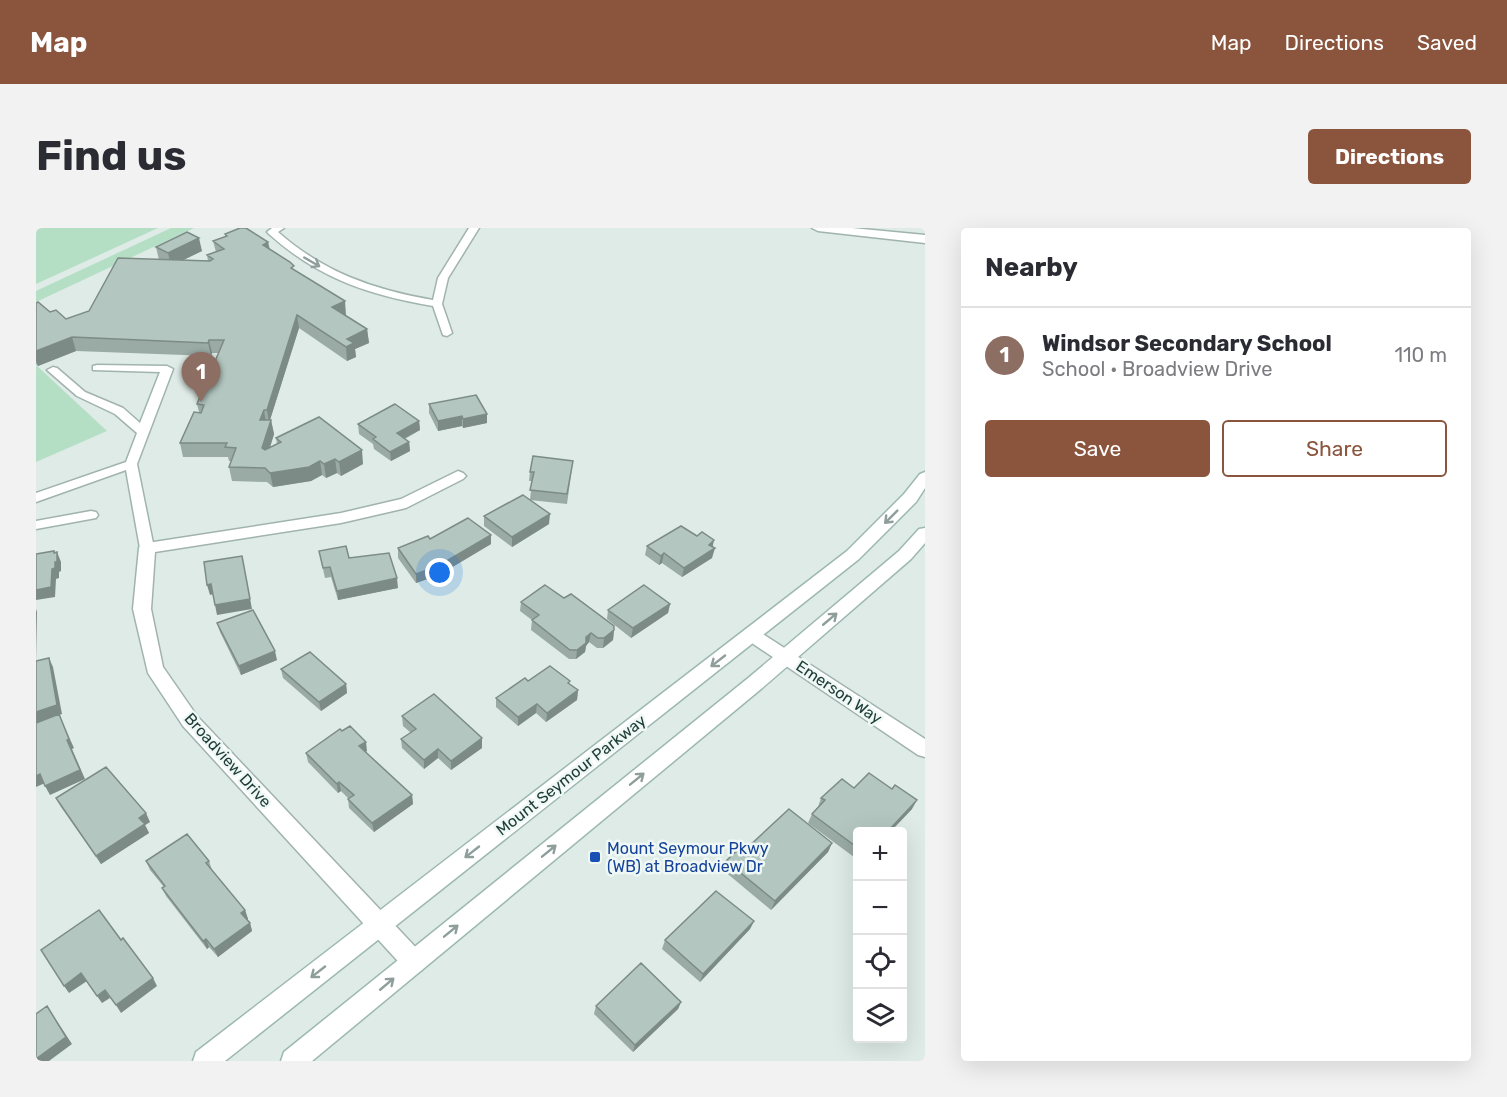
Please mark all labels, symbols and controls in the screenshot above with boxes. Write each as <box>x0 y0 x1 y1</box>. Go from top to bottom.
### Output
text: Map <box>30 26 87 59</box>
text: Map <box>1211 30 1252 55</box>
text: Directions <box>1285 30 1384 55</box>
text: Saved <box>1417 30 1477 55</box>
button: Directions <box>1308 129 1471 184</box>
text: Find us <box>36 131 187 181</box>
text: Nearby <box>985 252 1078 283</box>
one-way arrow <box>303 257 320 269</box>
text: Windsor Secondary School <box>1042 330 1332 357</box>
text: 1 <box>1000 343 1009 367</box>
text: 110 m <box>1395 343 1447 367</box>
pin: 1 <box>182 352 220 402</box>
text: School · Broadview Drive <box>1042 357 1273 381</box>
button: Save <box>985 420 1210 477</box>
button: Share <box>1222 420 1447 477</box>
one-way arrow <box>883 510 898 525</box>
your location <box>425 558 454 587</box>
one-way arrow <box>823 612 838 626</box>
one-way arrow <box>710 655 726 668</box>
street label: Emerson Way <box>792 656 886 728</box>
street label: Broadview Drive <box>181 709 275 811</box>
street label: Mount Seymour Parkway <box>492 711 650 839</box>
one-way arrow <box>629 773 645 786</box>
map controls <box>853 827 907 1043</box>
button: + <box>853 827 907 881</box>
place label: Mount Seymour Pkwy (WB) at Broadview Dr <box>607 839 769 876</box>
one-way arrow <box>541 844 557 857</box>
one-way arrow <box>464 846 480 859</box>
marker: Mount Seymour Pkwy (WB) at Broadview Dr <box>588 850 602 864</box>
button: − <box>853 881 907 935</box>
one-way arrow <box>443 925 459 938</box>
button: locate <box>853 935 907 989</box>
one-way arrow <box>310 966 326 979</box>
one-way arrow <box>379 977 394 991</box>
button: layers <box>853 989 907 1043</box>

